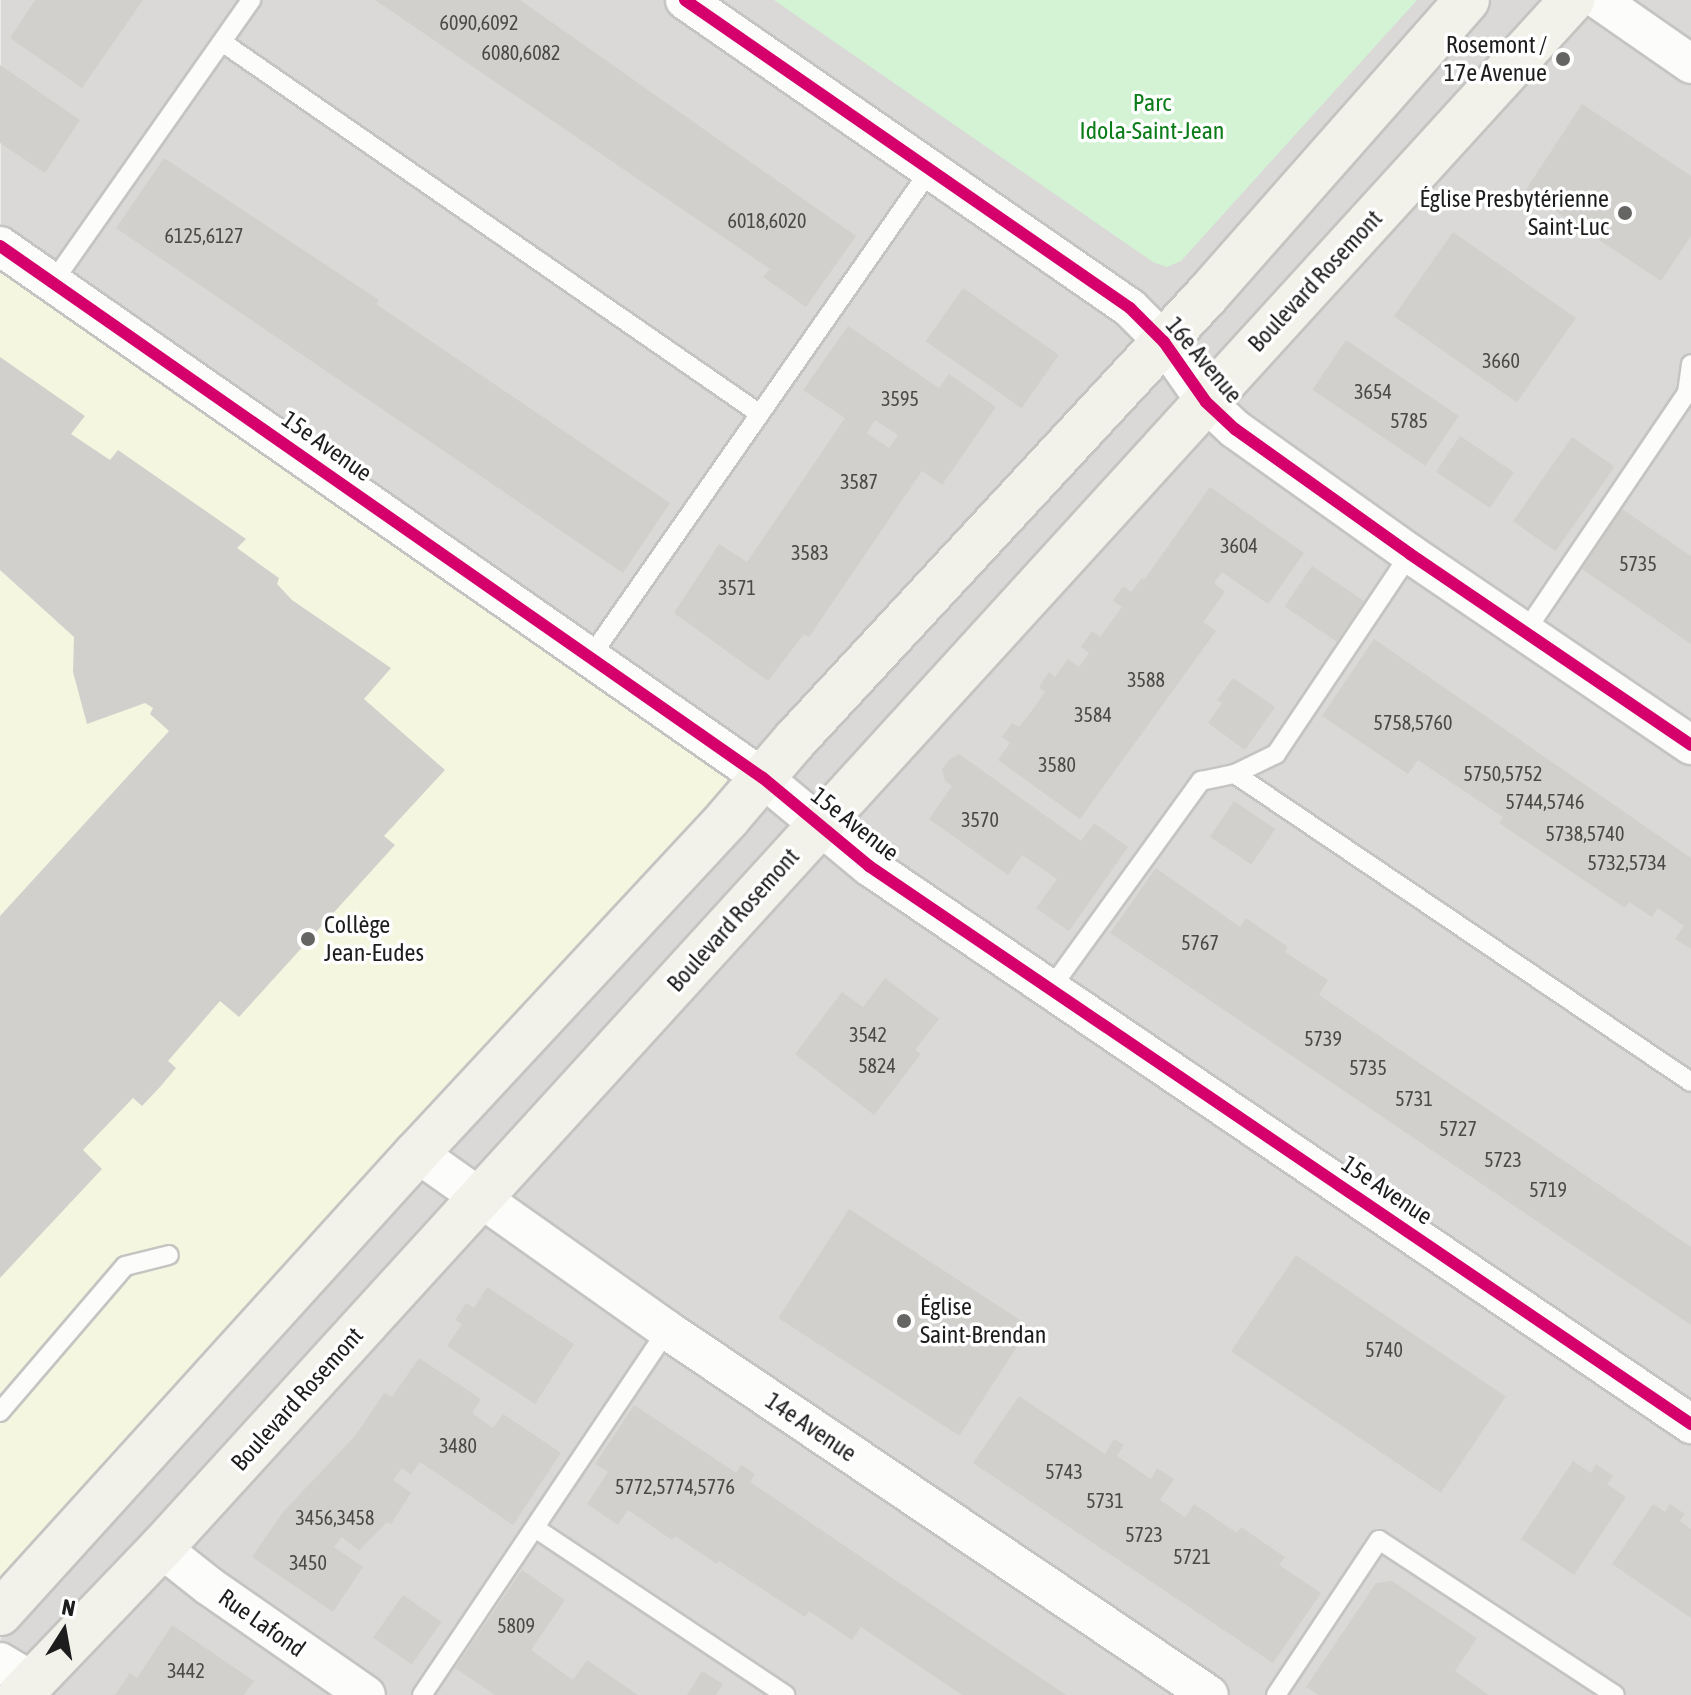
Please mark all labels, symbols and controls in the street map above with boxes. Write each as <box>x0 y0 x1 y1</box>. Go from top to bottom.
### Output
house number: 6090,6092 <box>440 10 518 34</box>
place label: Rosemont / 17e Avenue <box>1444 31 1547 87</box>
house number: 6080,6082 <box>482 40 560 64</box>
marker: Rosemont / 17e Avenue <box>1554 50 1572 68</box>
park label: Parc Idola-Saint-Jean <box>1080 89 1224 145</box>
place label: Église Presbytérienne Saint-Luc <box>1419 185 1609 241</box>
street label: Boulevard Rosemont <box>1242 204 1388 358</box>
marker: Église Presbytérienne Saint-Luc <box>1616 204 1634 222</box>
house number: 6018,6020 <box>728 208 806 232</box>
house number: 6125,6127 <box>165 223 243 247</box>
street label: 16e Avenue <box>1160 311 1248 409</box>
house number: 3660 <box>1482 348 1520 372</box>
house number: 3654 <box>1354 379 1392 403</box>
house number: 3595 <box>881 386 919 410</box>
street label: 15e Avenue <box>276 405 378 487</box>
house number: 5785 <box>1390 408 1428 432</box>
house number: 3587 <box>840 469 878 493</box>
house number: 3604 <box>1220 533 1258 557</box>
house number: 3583 <box>791 540 829 564</box>
house number: 5735 <box>1619 551 1657 575</box>
house number: 3571 <box>718 575 756 599</box>
house number: 3588 <box>1127 667 1165 691</box>
house number: 3584 <box>1074 702 1112 726</box>
house number: 5758,5760 <box>1374 710 1452 734</box>
house number: 3580 <box>1038 752 1076 776</box>
house number: 5750,5752 <box>1464 761 1542 785</box>
street label: 15e Avenue <box>805 781 905 867</box>
house number: 5744,5746 <box>1506 789 1584 813</box>
house number: 3570 <box>961 807 999 831</box>
house number: 5738,5740 <box>1546 821 1624 845</box>
street label: Boulevard Rosemont <box>661 842 805 998</box>
house number: 5732,5734 <box>1588 850 1666 874</box>
place label: Collège Jean-Eudes <box>324 911 424 967</box>
marker: Collège Jean-Eudes <box>299 930 317 948</box>
house number: 5767 <box>1181 930 1219 954</box>
house number: 3542 <box>849 1022 887 1046</box>
house number: 5739 <box>1304 1026 1342 1050</box>
house number: 5824 <box>858 1053 896 1077</box>
house number: 5735 <box>1349 1055 1387 1079</box>
house number: 5731 <box>1395 1086 1433 1110</box>
house number: 5727 <box>1439 1116 1477 1140</box>
house number: 5723 <box>1484 1147 1522 1171</box>
street label: 15e Avenue <box>1336 1149 1438 1231</box>
house number: 5719 <box>1529 1177 1567 1201</box>
place label: Église Saint-Brendan <box>920 1293 1046 1349</box>
marker: Église Saint-Brendan <box>895 1312 913 1330</box>
street label: Boulevard Rosemont <box>225 1321 369 1477</box>
house number: 5740 <box>1365 1337 1403 1361</box>
street label: 14e Avenue <box>760 1386 862 1468</box>
house number: 3480 <box>439 1433 477 1457</box>
house number: 5743 <box>1045 1459 1083 1483</box>
house number: 5772,5774,5776 <box>615 1474 735 1498</box>
house number: 5731 <box>1086 1488 1124 1512</box>
house number: 3456,3458 <box>296 1505 374 1529</box>
house number: 5723 <box>1125 1522 1163 1546</box>
house number: 5721 <box>1173 1544 1211 1568</box>
house number: 3450 <box>289 1550 327 1574</box>
street label: Rue Lafond <box>213 1583 311 1663</box>
north arrow <box>24 1591 104 1671</box>
text: N <box>60 1593 77 1621</box>
house number: 5809 <box>497 1613 535 1637</box>
house number: 3442 <box>167 1658 205 1682</box>

